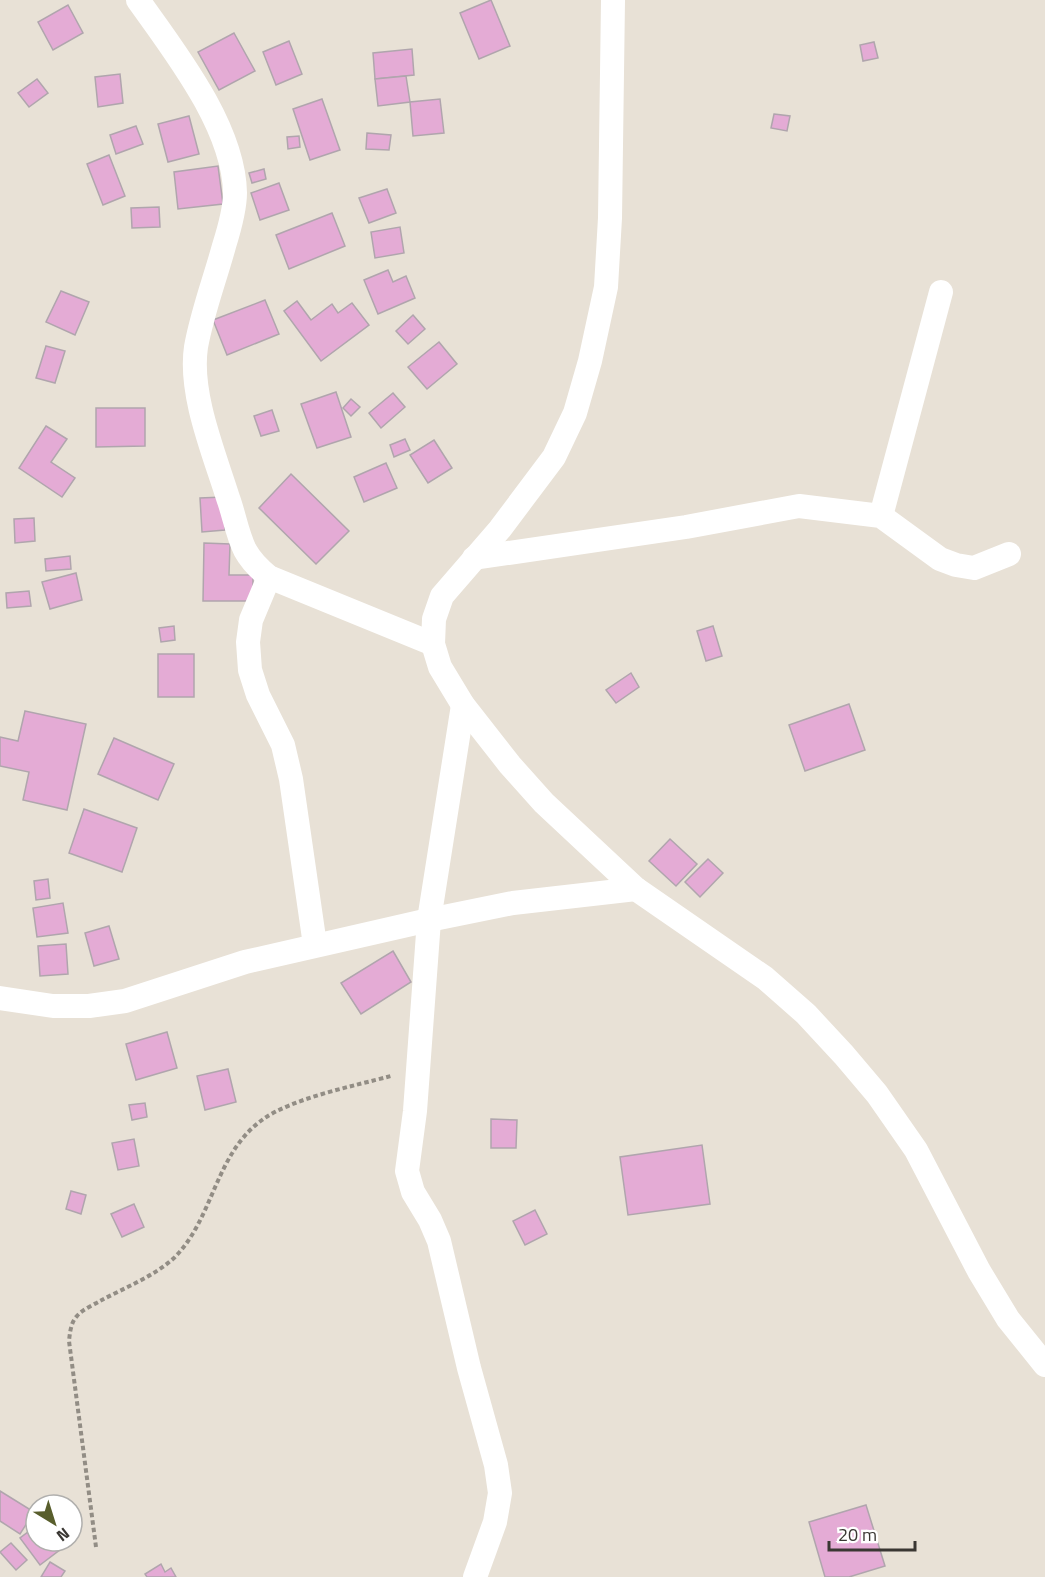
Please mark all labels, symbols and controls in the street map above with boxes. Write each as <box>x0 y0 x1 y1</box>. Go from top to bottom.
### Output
north arrow <box>24 1493 84 1553</box>
scale bar <box>829 1514 914 1552</box>
text: 20 m <box>838 1521 877 1548</box>
text: N <box>51 1522 75 1548</box>

